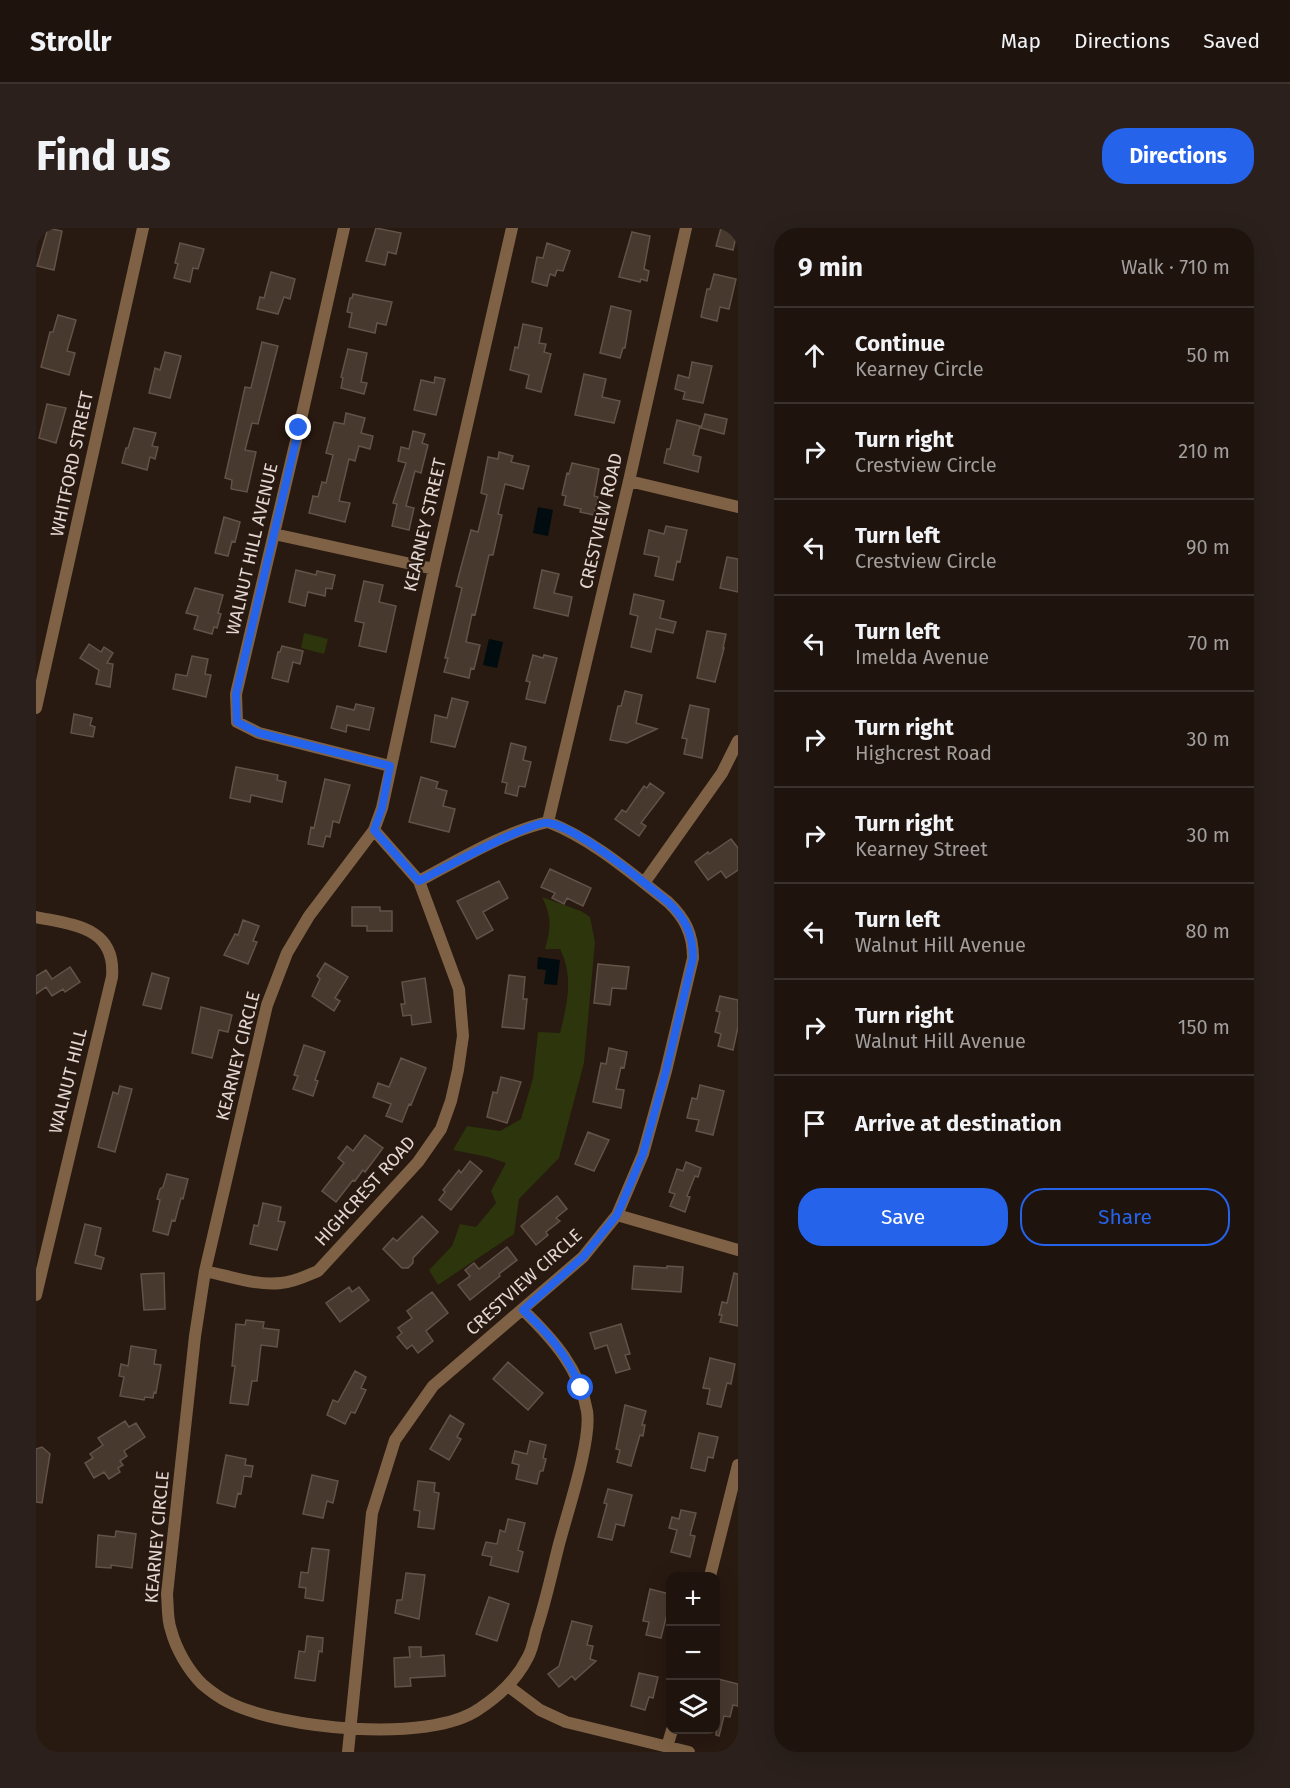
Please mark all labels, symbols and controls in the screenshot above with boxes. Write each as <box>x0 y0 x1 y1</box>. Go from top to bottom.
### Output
text: Strollr <box>30 25 111 58</box>
text: Map <box>1001 28 1041 54</box>
text: Directions <box>1074 28 1170 54</box>
text: Saved <box>1203 28 1260 54</box>
button: Directions <box>1102 128 1254 184</box>
text: Find us <box>36 131 171 181</box>
text: 9 min <box>798 252 863 283</box>
text: Walk · 710 m <box>1121 255 1230 279</box>
text: Continue <box>855 330 945 357</box>
icon: ahead <box>798 339 831 372</box>
text: 50 m <box>1186 343 1230 367</box>
text: Kearney Circle <box>855 357 984 381</box>
street label: WHITFORD STREET <box>46 389 98 539</box>
route end <box>285 414 311 440</box>
text: Turn right <box>855 426 954 453</box>
icon: right <box>798 435 831 468</box>
text: 210 m <box>1178 439 1230 463</box>
street label: CRESTVIEW ROAD <box>575 451 627 591</box>
text: Crestview Circle <box>855 453 997 477</box>
street label: KEARNEY STREET <box>399 456 451 594</box>
street label: WALNUT HILL AVENUE <box>221 461 283 637</box>
text: Turn left <box>855 522 940 549</box>
icon: left <box>798 531 831 564</box>
text: 90 m <box>1186 535 1230 559</box>
text: Crestview Circle <box>855 549 997 573</box>
text: Turn left <box>855 618 940 645</box>
icon: left <box>798 627 831 660</box>
text: 70 m <box>1188 631 1230 655</box>
text: Imelda Avenue <box>855 645 989 669</box>
text: Turn right <box>855 714 954 741</box>
icon: right <box>798 723 831 756</box>
text: 30 m <box>1186 727 1230 751</box>
text: Highcrest Road <box>855 741 992 765</box>
text: Turn right <box>855 810 954 837</box>
icon: right <box>798 819 831 852</box>
text: 30 m <box>1186 823 1230 847</box>
text: Kearney Street <box>855 837 988 861</box>
text: Turn left <box>855 906 940 933</box>
icon: left <box>798 915 831 948</box>
text: 80 m <box>1185 919 1230 943</box>
text: Walnut Hill Avenue <box>855 933 1026 957</box>
street label: KEARNEY CIRCLE <box>211 989 265 1123</box>
text: Turn right <box>855 1002 954 1029</box>
icon: right <box>798 1011 831 1044</box>
text: 150 m <box>1178 1015 1230 1039</box>
street label: WALNUT HILL <box>44 1026 92 1136</box>
text: Walnut Hill Avenue <box>855 1029 1026 1053</box>
icon: arrive <box>798 1107 831 1140</box>
text: Arrive at destination <box>855 1110 1062 1137</box>
street label: HIGHCREST ROAD <box>310 1132 420 1250</box>
button: Save <box>798 1188 1008 1246</box>
button: Share <box>1020 1188 1230 1246</box>
street label: CRESTVIEW CIRCLE <box>461 1224 587 1340</box>
route start <box>567 1374 593 1400</box>
street label: KEARNEY CIRCLE <box>140 1470 174 1604</box>
map controls <box>666 1572 720 1734</box>
button: + <box>666 1572 720 1626</box>
button: − <box>666 1626 720 1680</box>
button: layers <box>666 1680 720 1734</box>

